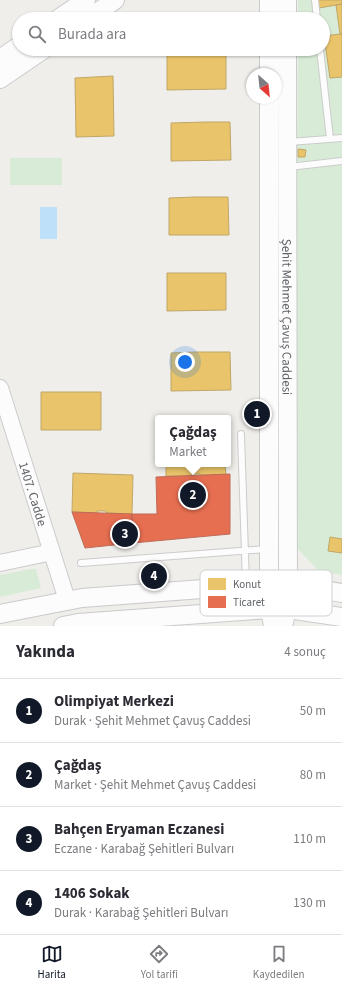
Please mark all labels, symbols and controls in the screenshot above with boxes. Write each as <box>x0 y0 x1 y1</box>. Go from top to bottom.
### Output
search box <box>12 12 330 56</box>
icon: search <box>26 23 48 45</box>
text: Burada ara <box>58 24 126 45</box>
north arrow <box>246 68 282 104</box>
street label: Şehit Mehmet Çavuş Caddesi <box>277 239 296 395</box>
your location <box>175 352 195 372</box>
pin: 1 <box>244 399 270 429</box>
popup <box>155 415 231 467</box>
text: Çağdaş <box>169 422 217 443</box>
text: Market <box>169 443 207 461</box>
street label: 1407. Cadde <box>14 460 51 529</box>
pin: 2 <box>180 480 206 510</box>
pin: 3 <box>112 519 138 549</box>
pin: 4 <box>141 561 167 591</box>
legend <box>200 570 332 616</box>
text: Konut <box>233 577 261 592</box>
text: Ticaret <box>233 595 265 610</box>
text: Yakında <box>16 640 75 664</box>
text: 4 sonuç <box>284 643 326 661</box>
text: Olimpiyat Merkezi <box>54 691 174 712</box>
text: 1 <box>26 702 32 720</box>
text: 50 m <box>300 702 326 720</box>
text: Durak · Şehit Mehmet Çavuş Caddesi <box>54 712 251 730</box>
text: Çağdaş <box>54 755 102 776</box>
text: 2 <box>26 766 32 784</box>
text: 80 m <box>300 766 326 784</box>
text: Market · Şehit Mehmet Çavuş Caddesi <box>54 776 256 794</box>
text: Bahçen Eryaman Eczanesi <box>54 819 224 840</box>
text: 3 <box>26 830 32 848</box>
text: 110 m <box>293 830 326 848</box>
text: Eczane · Karabağ Şehitleri Bulvarı <box>54 840 234 858</box>
text: 1406 Sokak <box>54 883 130 904</box>
text: 4 <box>26 894 32 912</box>
text: 130 m <box>293 894 326 912</box>
text: Durak · Karabağ Şehitleri Bulvarı <box>54 904 228 922</box>
tab: Harita <box>37 943 66 982</box>
tab: Yol tarifi <box>141 943 178 982</box>
tab: Kaydedilen <box>253 943 305 982</box>

